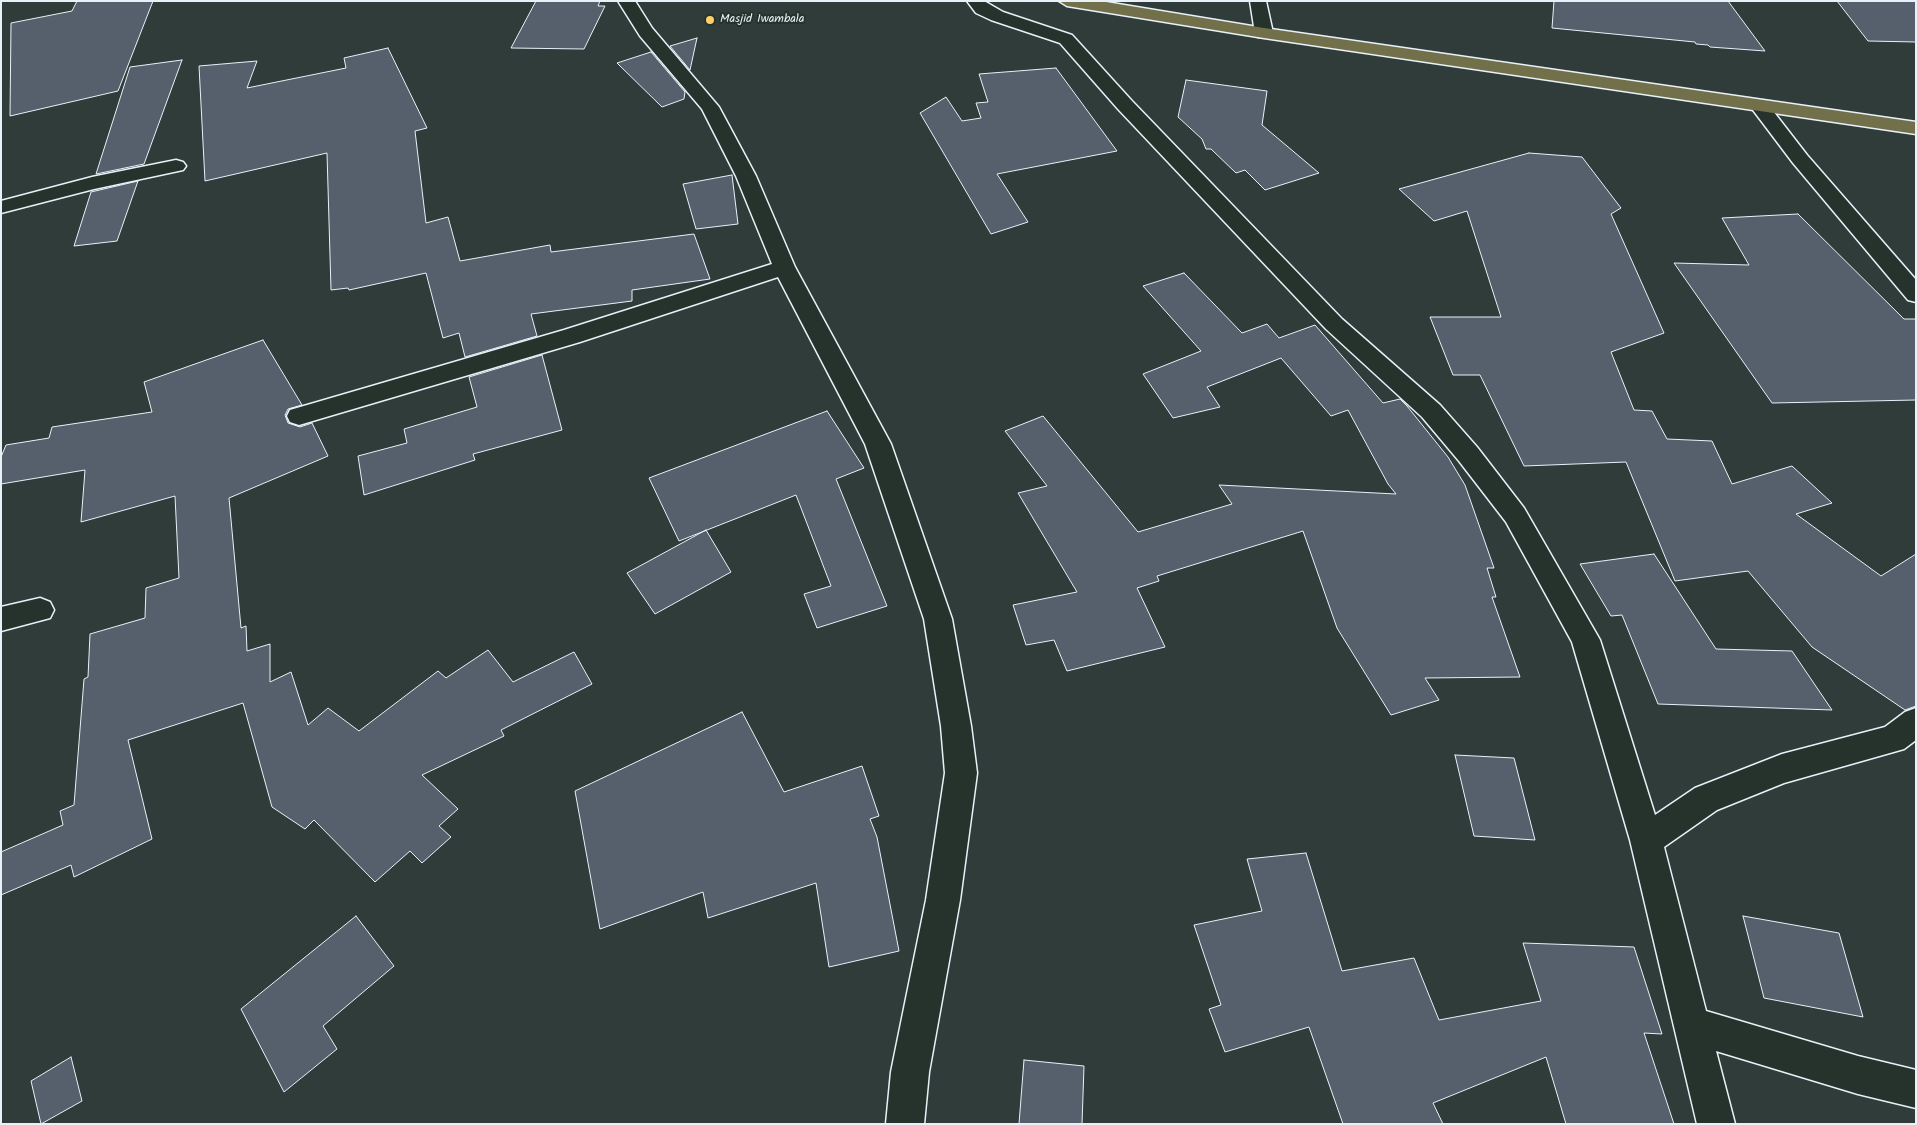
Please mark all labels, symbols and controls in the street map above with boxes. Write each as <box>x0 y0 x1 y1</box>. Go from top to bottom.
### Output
place label: Masjid Iwambala <box>720 13 804 27</box>
marker: Masjid Iwambala <box>704 14 716 26</box>

